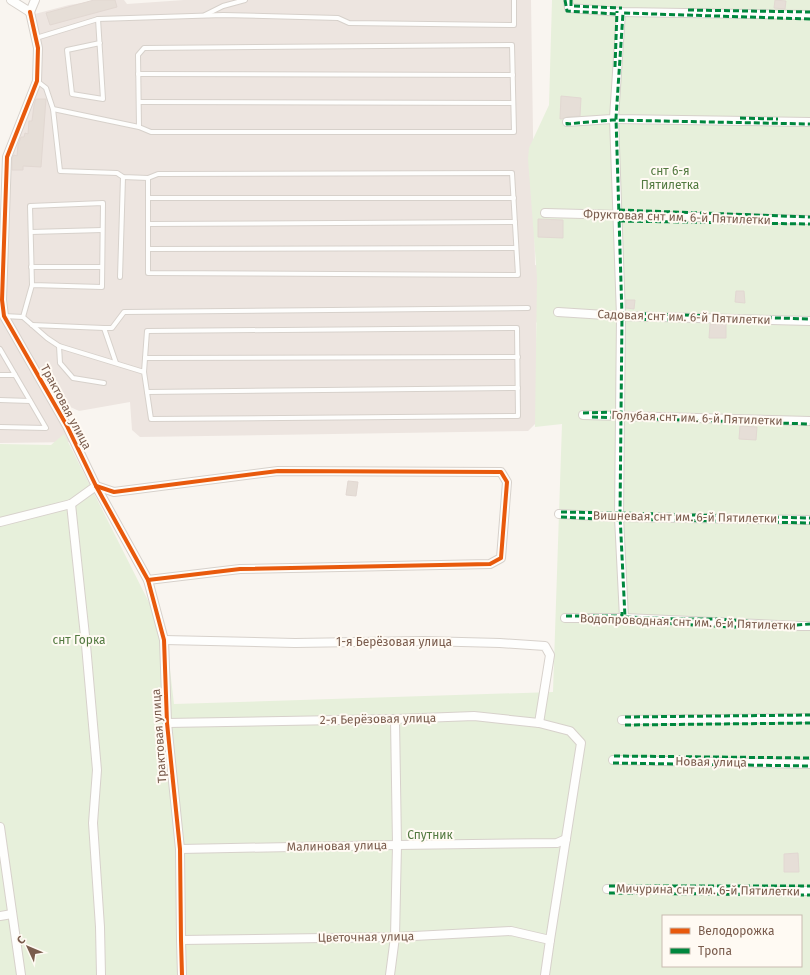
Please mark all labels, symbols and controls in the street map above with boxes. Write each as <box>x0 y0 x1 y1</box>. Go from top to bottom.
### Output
park label: снт 6-я Пятилетка <box>641 164 699 192</box>
street label: Фруктовая снт им. 6-й Пятилетки <box>583 207 771 227</box>
street label: Садовая снт им. 6-й Пятилетки <box>597 307 771 327</box>
street label: Трактовая улица <box>38 362 94 452</box>
street label: Голубая снт им. 6-й Пятилетки <box>611 408 783 428</box>
street label: Вишневая снт им. 6-й Пятилетки <box>593 508 777 526</box>
street label: Водопроводная снт им. 6-й Пятилетки <box>580 611 796 633</box>
park label: снт Горка <box>52 633 106 647</box>
street label: 1-я Берёзовая улица <box>336 635 452 649</box>
street label: Трактовая улица <box>149 688 169 784</box>
street label: 2-я Берёзовая улица <box>320 711 436 727</box>
street label: Новая улица <box>675 754 747 770</box>
park label: Спутник <box>407 828 454 842</box>
street label: Малиновая улица <box>287 838 387 854</box>
street label: Мичурина снт им. 6-й Пятилетки <box>616 881 800 899</box>
legend <box>662 915 802 967</box>
text: Велодорожка <box>698 924 774 938</box>
north arrow <box>8 927 48 967</box>
street label: Цветочная улица <box>318 929 414 945</box>
text: С <box>14 933 29 947</box>
text: Тропа <box>698 944 732 958</box>

